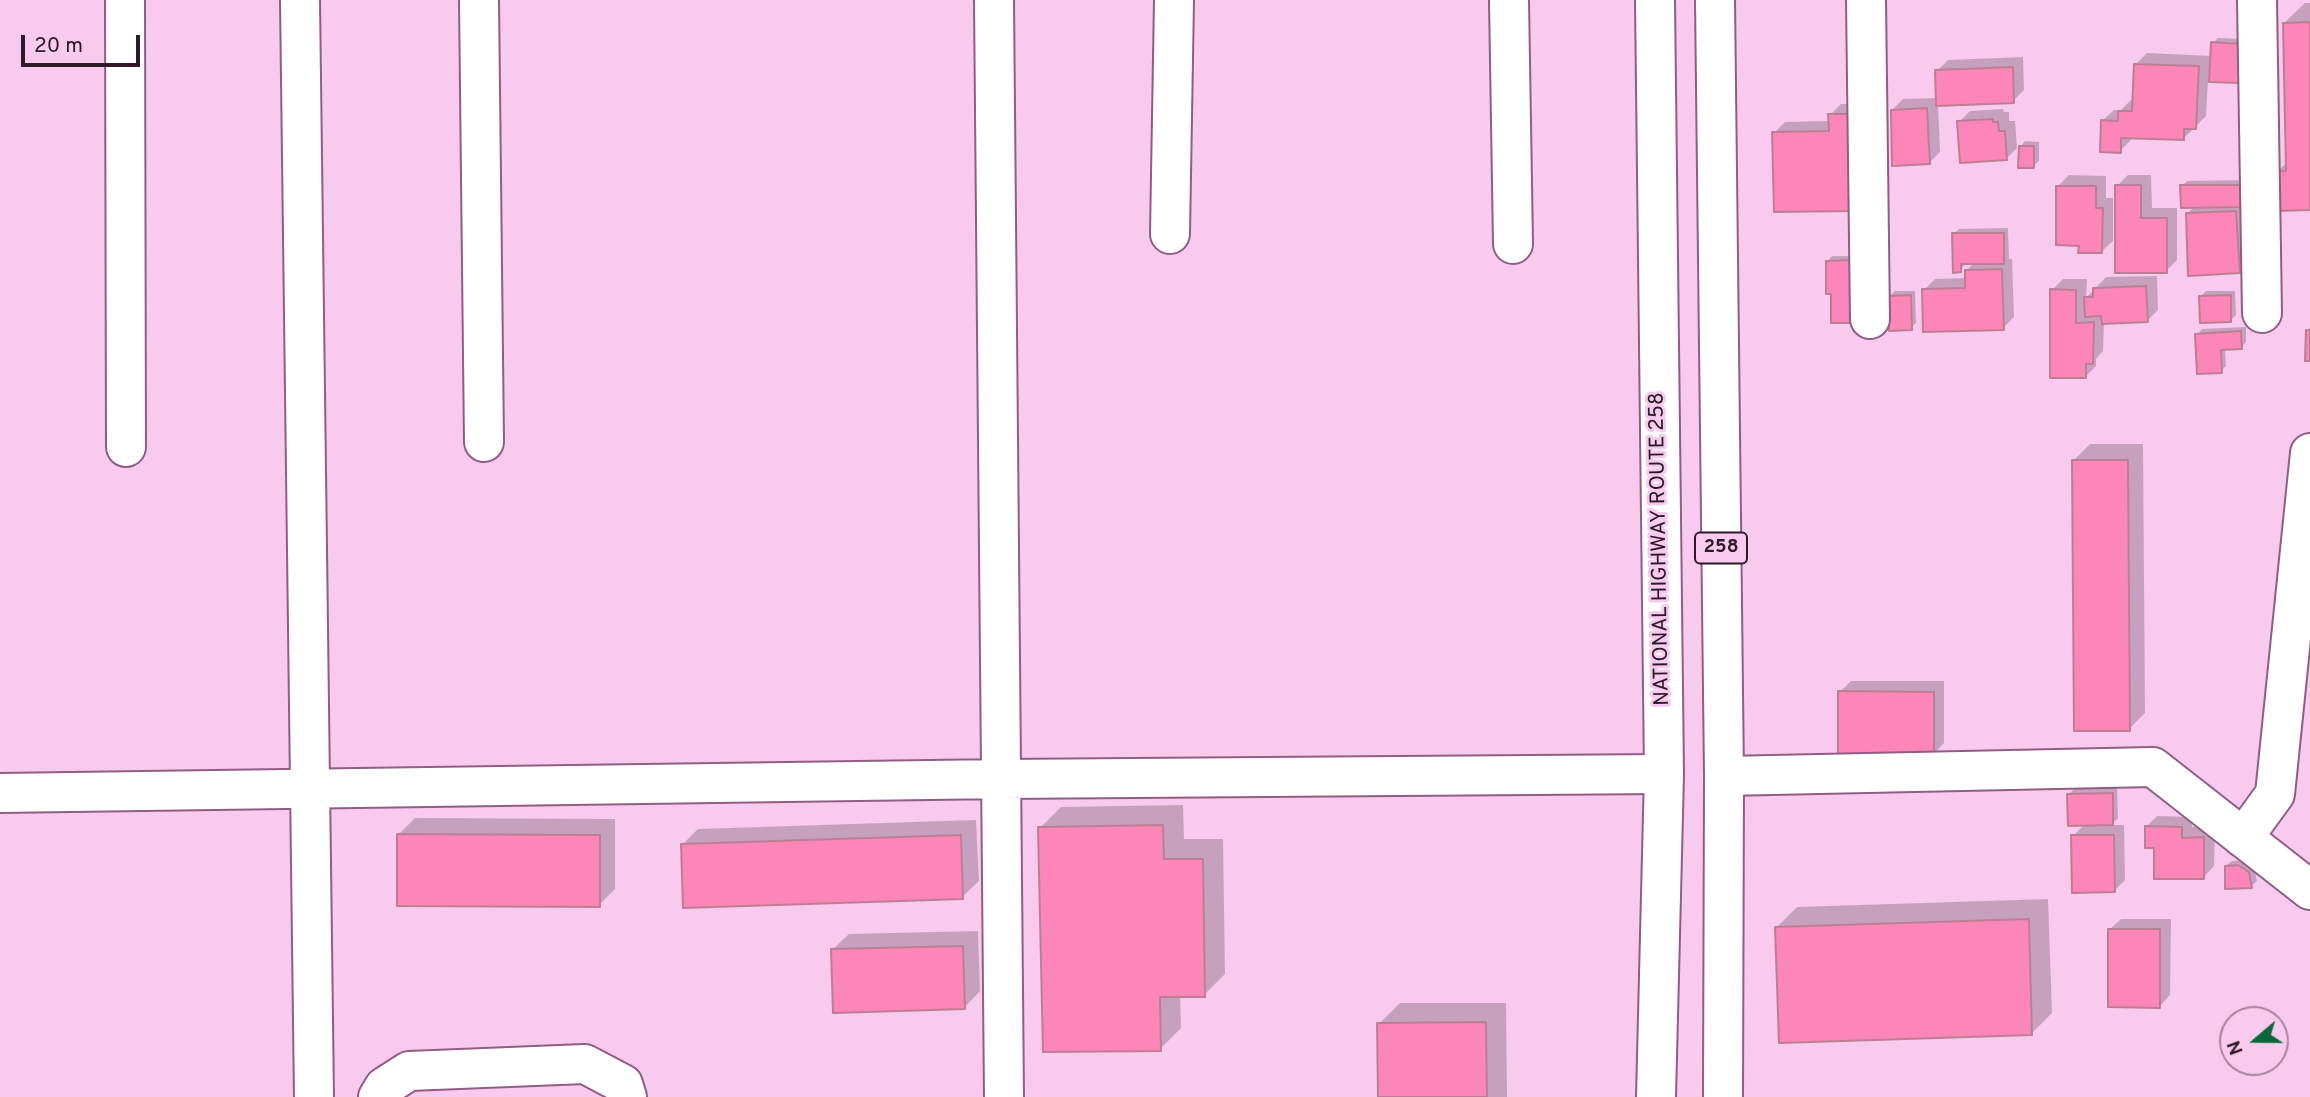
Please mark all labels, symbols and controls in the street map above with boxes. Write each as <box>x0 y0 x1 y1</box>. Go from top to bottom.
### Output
scale bar <box>24 21 144 65</box>
text: 20 m <box>34 33 83 60</box>
street label: NATIONAL HIGHWAY ROUTE 258 <box>1646 392 1676 706</box>
road number: 258 <box>1695 533 1747 564</box>
north arrow <box>2219 1006 2289 1076</box>
text: N <box>2223 1037 2250 1058</box>

